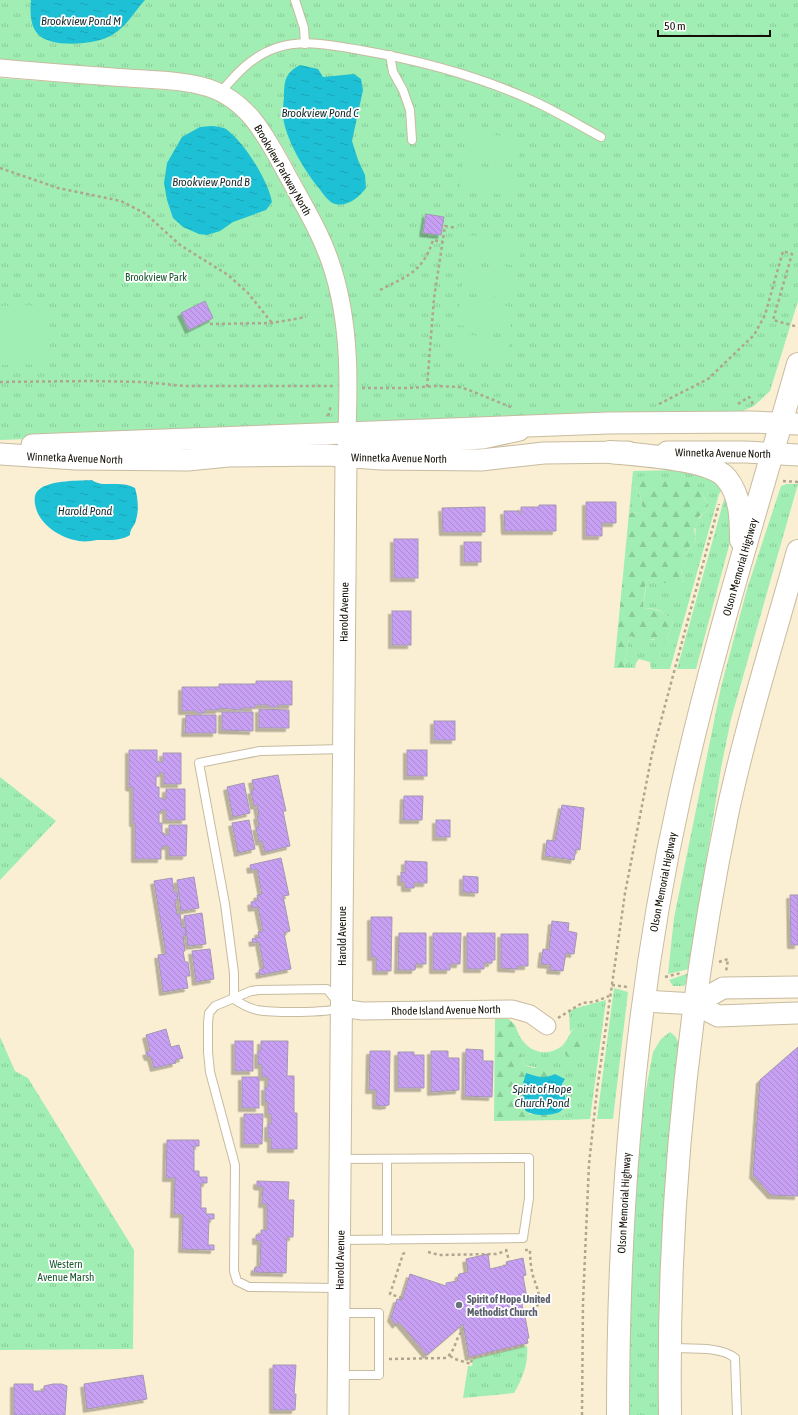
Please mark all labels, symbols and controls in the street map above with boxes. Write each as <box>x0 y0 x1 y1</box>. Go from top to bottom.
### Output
scale bar <box>658 12 770 38</box>
water label: Brookview Pond M <box>41 14 121 28</box>
text: 50 m <box>664 19 686 33</box>
water label: Brookview Pond C <box>281 106 359 120</box>
street label: Brookview Parkway North <box>252 122 314 218</box>
water label: Brookview Pond B <box>172 175 250 189</box>
park label: Brookview Park <box>125 271 187 283</box>
street label: Winnetka Avenue North <box>675 446 771 460</box>
street label: Winnetka Avenue North <box>27 450 123 466</box>
street label: Winnetka Avenue North <box>351 451 447 465</box>
water label: Harold Pond <box>58 504 113 518</box>
street label: Olson Memorial Highway <box>720 516 760 617</box>
street label: Harold Avenue <box>337 582 351 642</box>
street label: Olson Memorial Highway <box>647 831 679 933</box>
street label: Harold Avenue <box>336 906 348 966</box>
street label: Rhode Island Avenue North <box>391 1003 501 1017</box>
water label: Spirit of Hope Church Pond <box>511 1082 572 1110</box>
street label: Olson Memorial Highway <box>615 1152 633 1254</box>
street label: Harold Avenue <box>333 1230 347 1290</box>
park label: Western Avenue Marsh <box>38 1258 94 1283</box>
place label: Spirit of Hope United Methodist Church <box>467 1293 550 1318</box>
marker: Spirit of Hope United Methodist Church <box>454 1300 464 1310</box>

